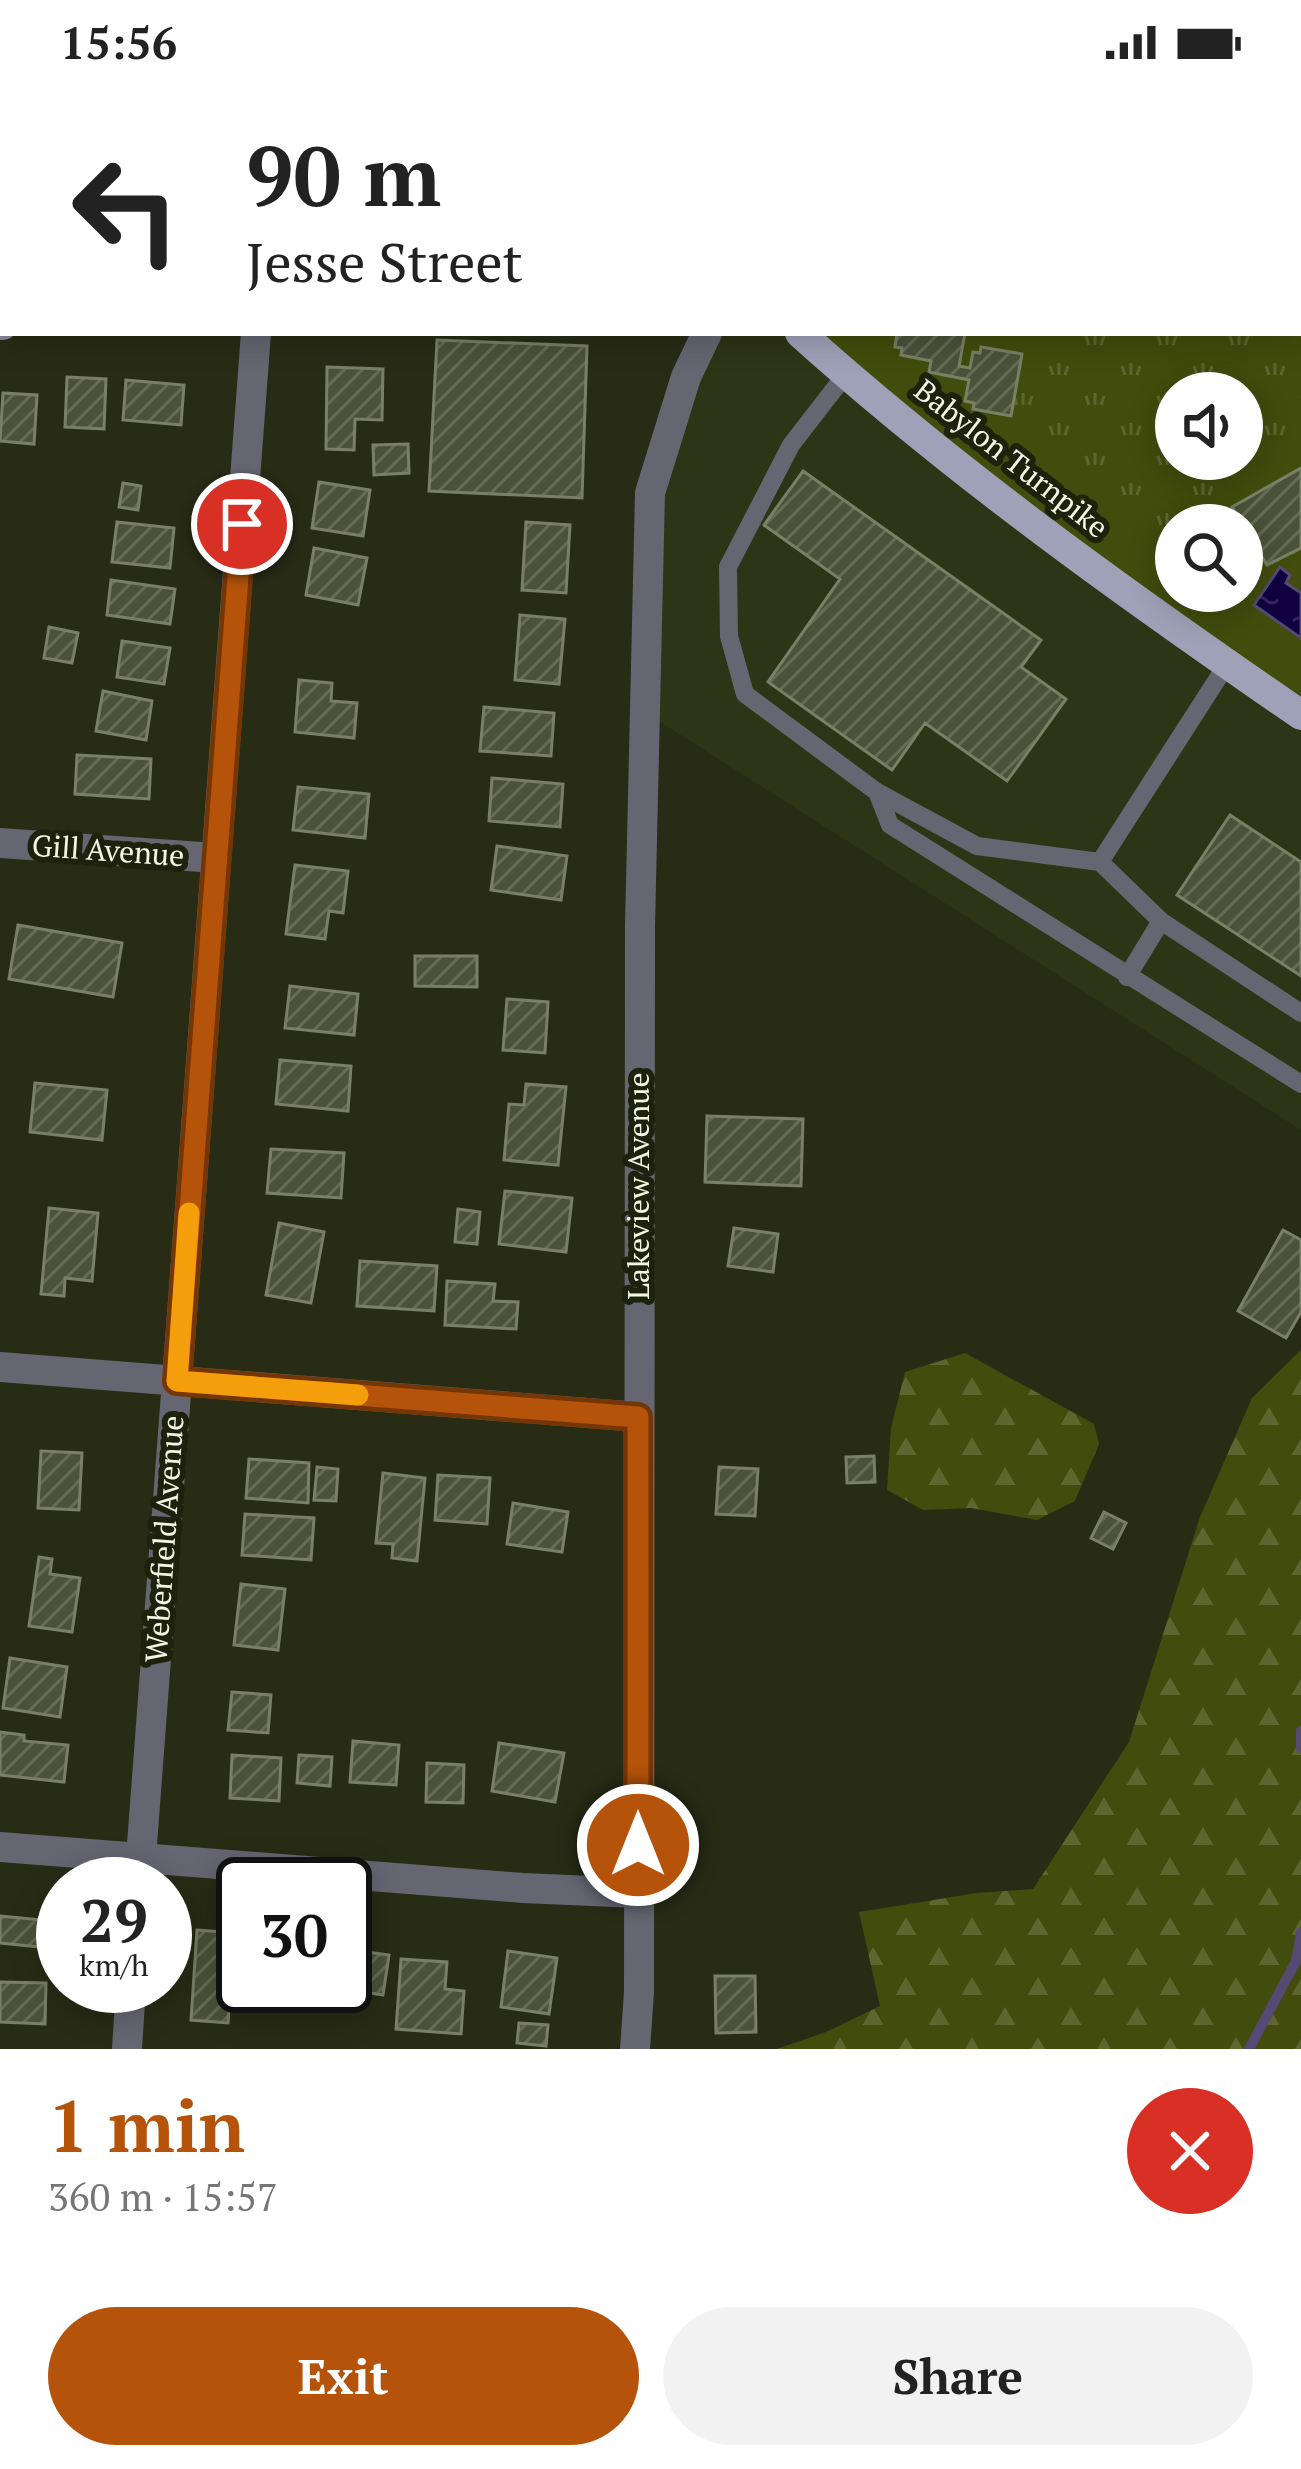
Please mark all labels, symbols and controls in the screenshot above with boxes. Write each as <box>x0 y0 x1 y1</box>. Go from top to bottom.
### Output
text: 15:56 <box>60 12 177 72</box>
text: 90 m <box>246 119 441 230</box>
icon: left <box>48 132 204 288</box>
text: Jesse Street <box>246 226 523 297</box>
street label: Babylon Turnpike <box>906 370 1117 547</box>
map controls <box>1155 372 1263 612</box>
button: sound <box>1155 372 1263 480</box>
pin <box>191 473 293 575</box>
icon: arrive <box>209 491 275 557</box>
button: search <box>1155 504 1263 612</box>
street label: Gill Avenue <box>31 825 186 875</box>
street label: Lakeview Avenue <box>618 1072 658 1300</box>
street label: Weberfield Avenue <box>135 1414 193 1664</box>
position arrow <box>575 1782 701 1908</box>
speed limit sign: 30 <box>216 1857 372 2013</box>
text: 29 <box>80 1880 148 1959</box>
text: km/h <box>79 1945 149 1985</box>
text: 1 min <box>48 2077 245 2173</box>
button: close <box>1127 2088 1253 2214</box>
text: 360 m · 15:57 <box>48 2170 278 2222</box>
button: Exit <box>48 2307 639 2445</box>
button: Share <box>663 2307 1253 2445</box>

